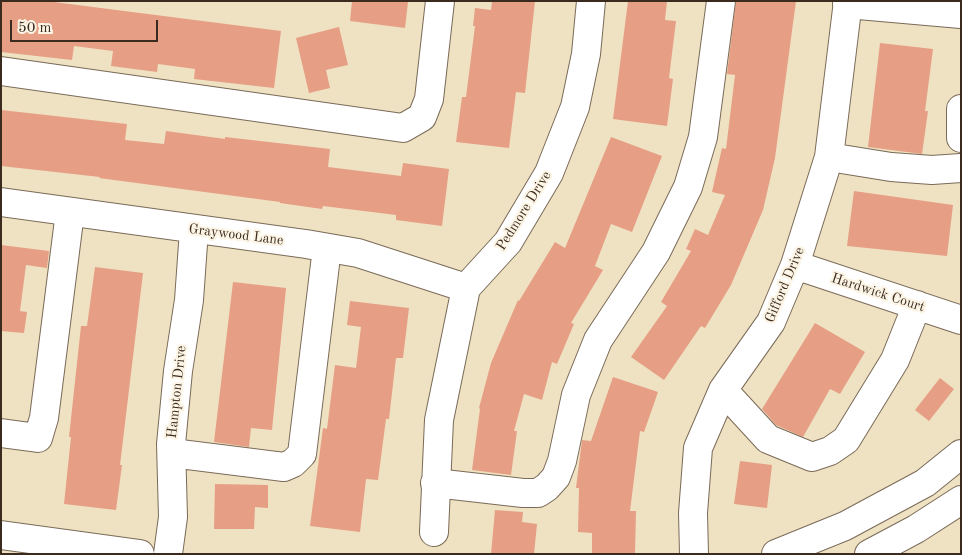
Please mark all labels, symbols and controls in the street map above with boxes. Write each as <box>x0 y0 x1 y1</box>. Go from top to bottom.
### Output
scale bar <box>12 10 160 42</box>
text: 50 m <box>18 21 52 36</box>
street label: Pedmore Drive <box>493 168 555 254</box>
street label: Graywood Lane <box>188 221 284 249</box>
street label: Gifford Drive <box>762 245 808 325</box>
street label: Hardwick Court <box>829 270 927 316</box>
street label: Hampton Drive <box>164 345 190 439</box>

